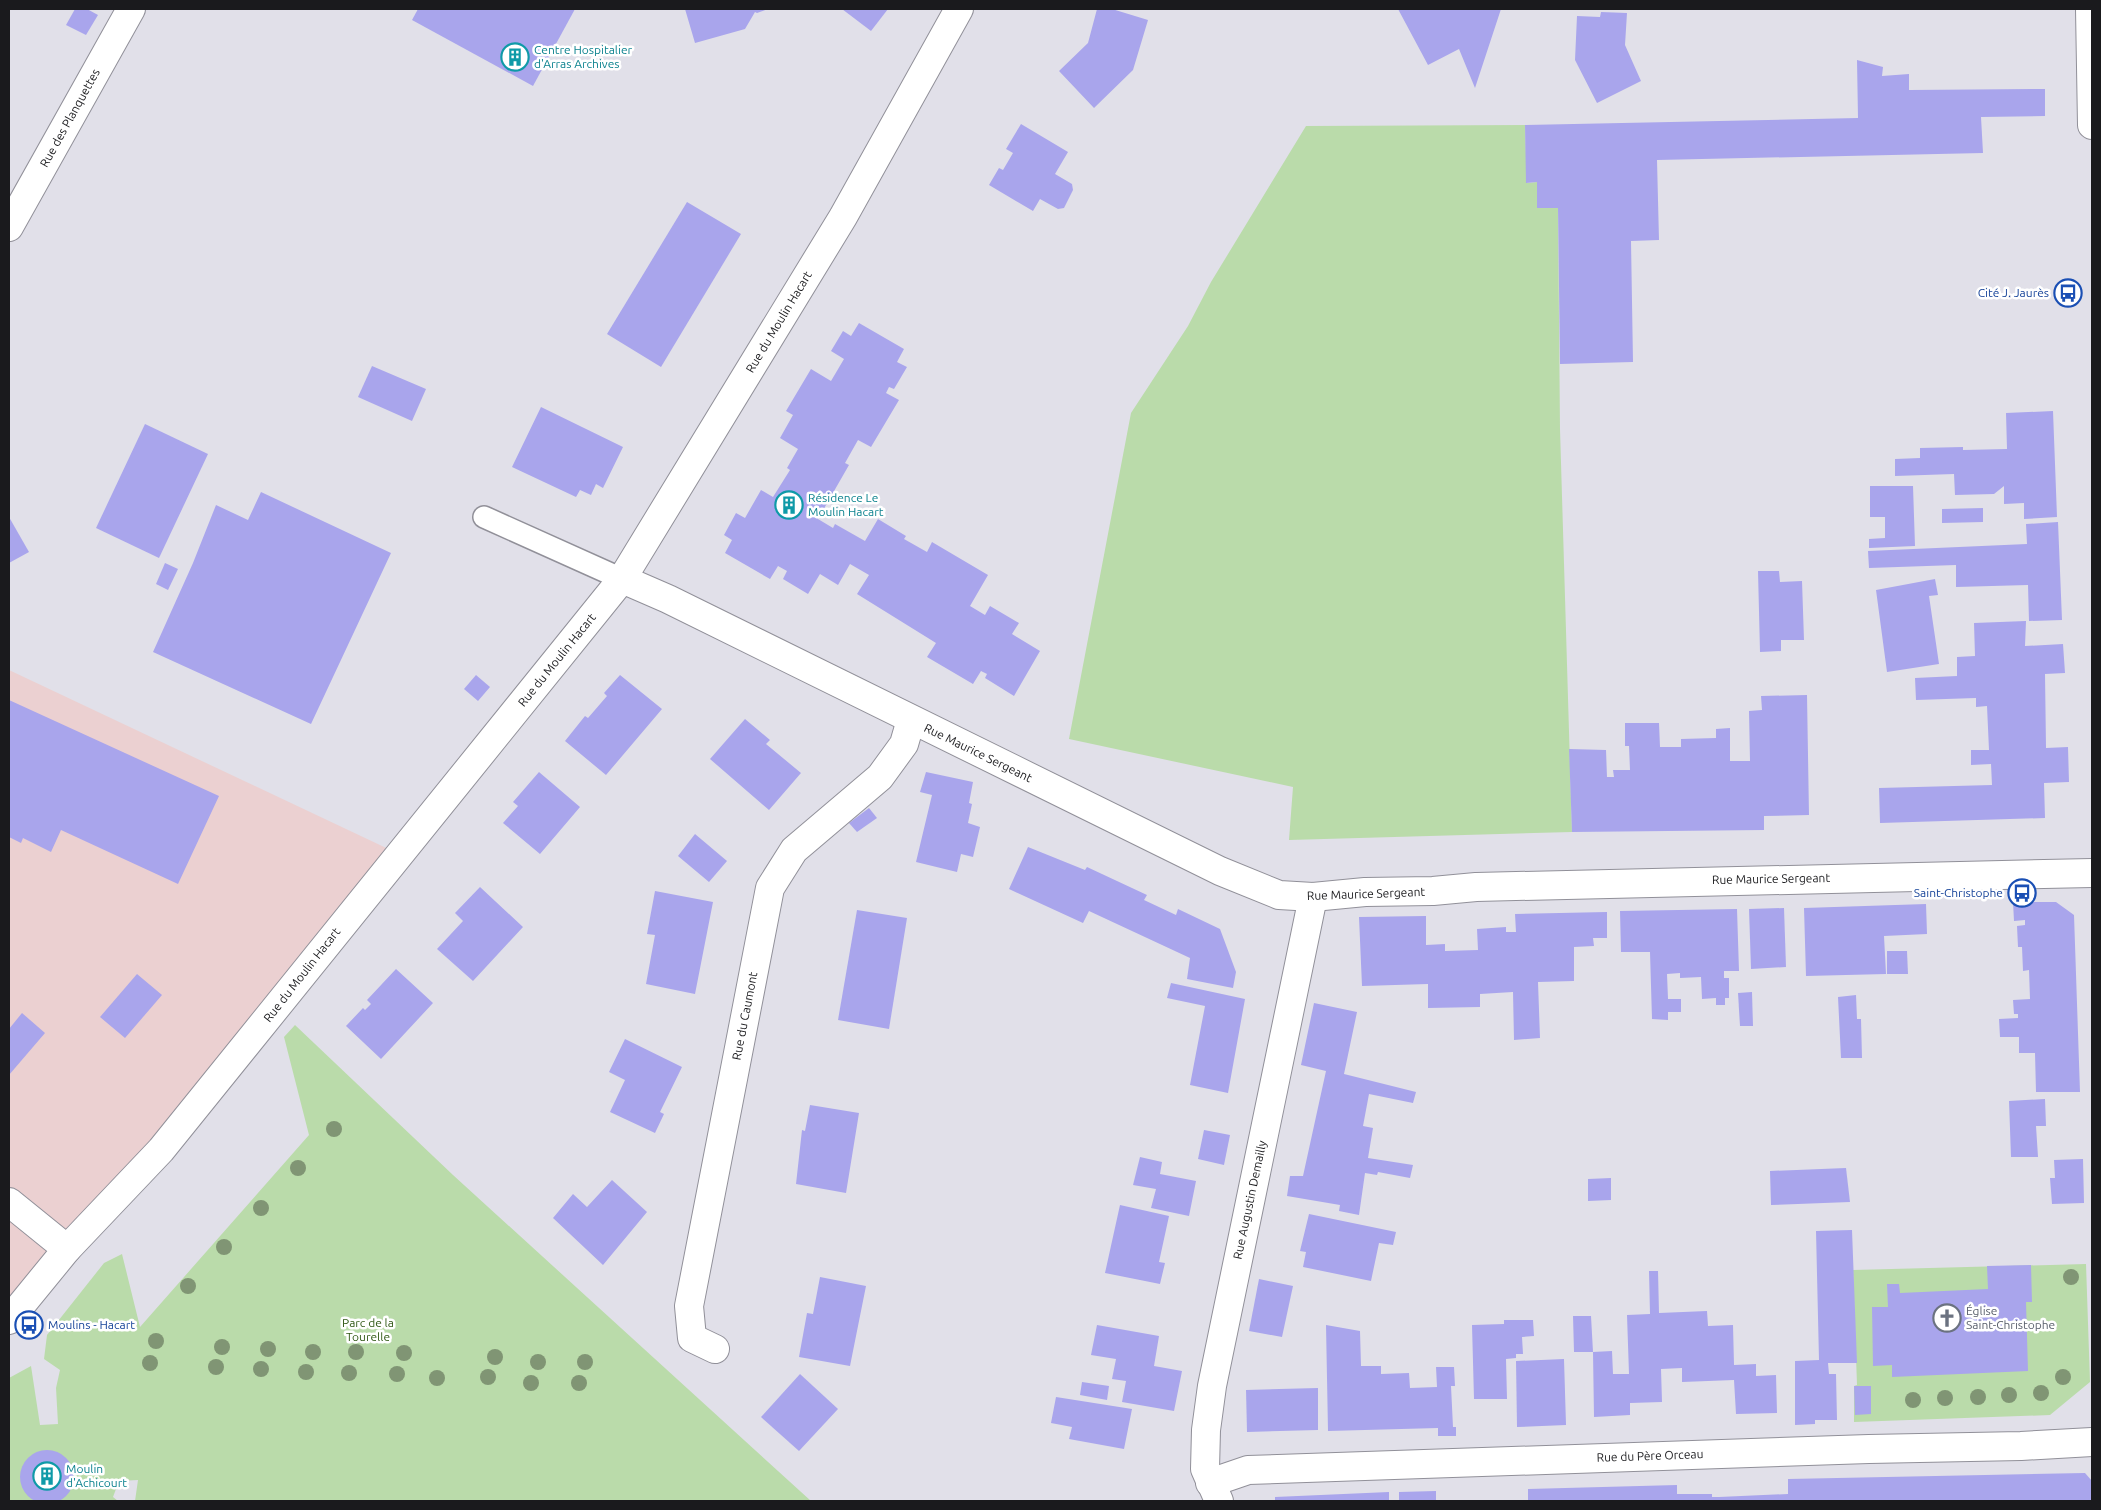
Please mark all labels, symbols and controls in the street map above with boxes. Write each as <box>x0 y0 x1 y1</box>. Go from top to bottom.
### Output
building icon: Centre Hospitalier d'Arras Archives <box>500 42 530 72</box>
place label: Centre Hospitalier d'Arras Archives <box>534 43 633 70</box>
street label: Rue des Planquettes <box>37 66 102 169</box>
street label: Rue du Moulin Hacart <box>743 269 814 375</box>
bus stop icon: Cité J. Jaurès <box>2053 278 2083 308</box>
place label: Cité J. Jaurès <box>1978 286 2049 299</box>
building icon: Résidence Le Moulin Hacart <box>774 490 804 520</box>
place label: Résidence Le Moulin Hacart <box>808 491 884 518</box>
street label: Rue du Moulin Hacart <box>515 610 598 709</box>
street label: Rue Maurice Sergeant <box>922 721 1034 784</box>
street label: Rue Maurice Sergeant <box>1712 871 1830 886</box>
bus stop icon: Saint-Christophe <box>2007 878 2037 908</box>
street label: Rue Maurice Sergeant <box>1307 885 1426 902</box>
place label: Saint-Christophe <box>1914 886 2003 899</box>
street label: Rue du Moulin Hacart <box>261 925 343 1024</box>
street label: Rue du Caumont <box>730 970 759 1061</box>
street label: Rue Augustin Demailly <box>1231 1139 1269 1261</box>
church icon: Église Saint-Christophe <box>1932 1303 1962 1333</box>
place label: Église Saint-Christophe <box>1966 1304 2055 1331</box>
bus stop icon: Moulins - Hacart <box>14 1310 44 1340</box>
park label: Parc de la Tourelle <box>342 1316 394 1343</box>
place label: Moulins - Hacart <box>48 1318 135 1331</box>
street label: Rue du Père Orceau <box>1596 1447 1704 1464</box>
building icon: Moulin d'Achicourt <box>32 1461 62 1491</box>
place label: Moulin d'Achicourt <box>66 1462 127 1489</box>

